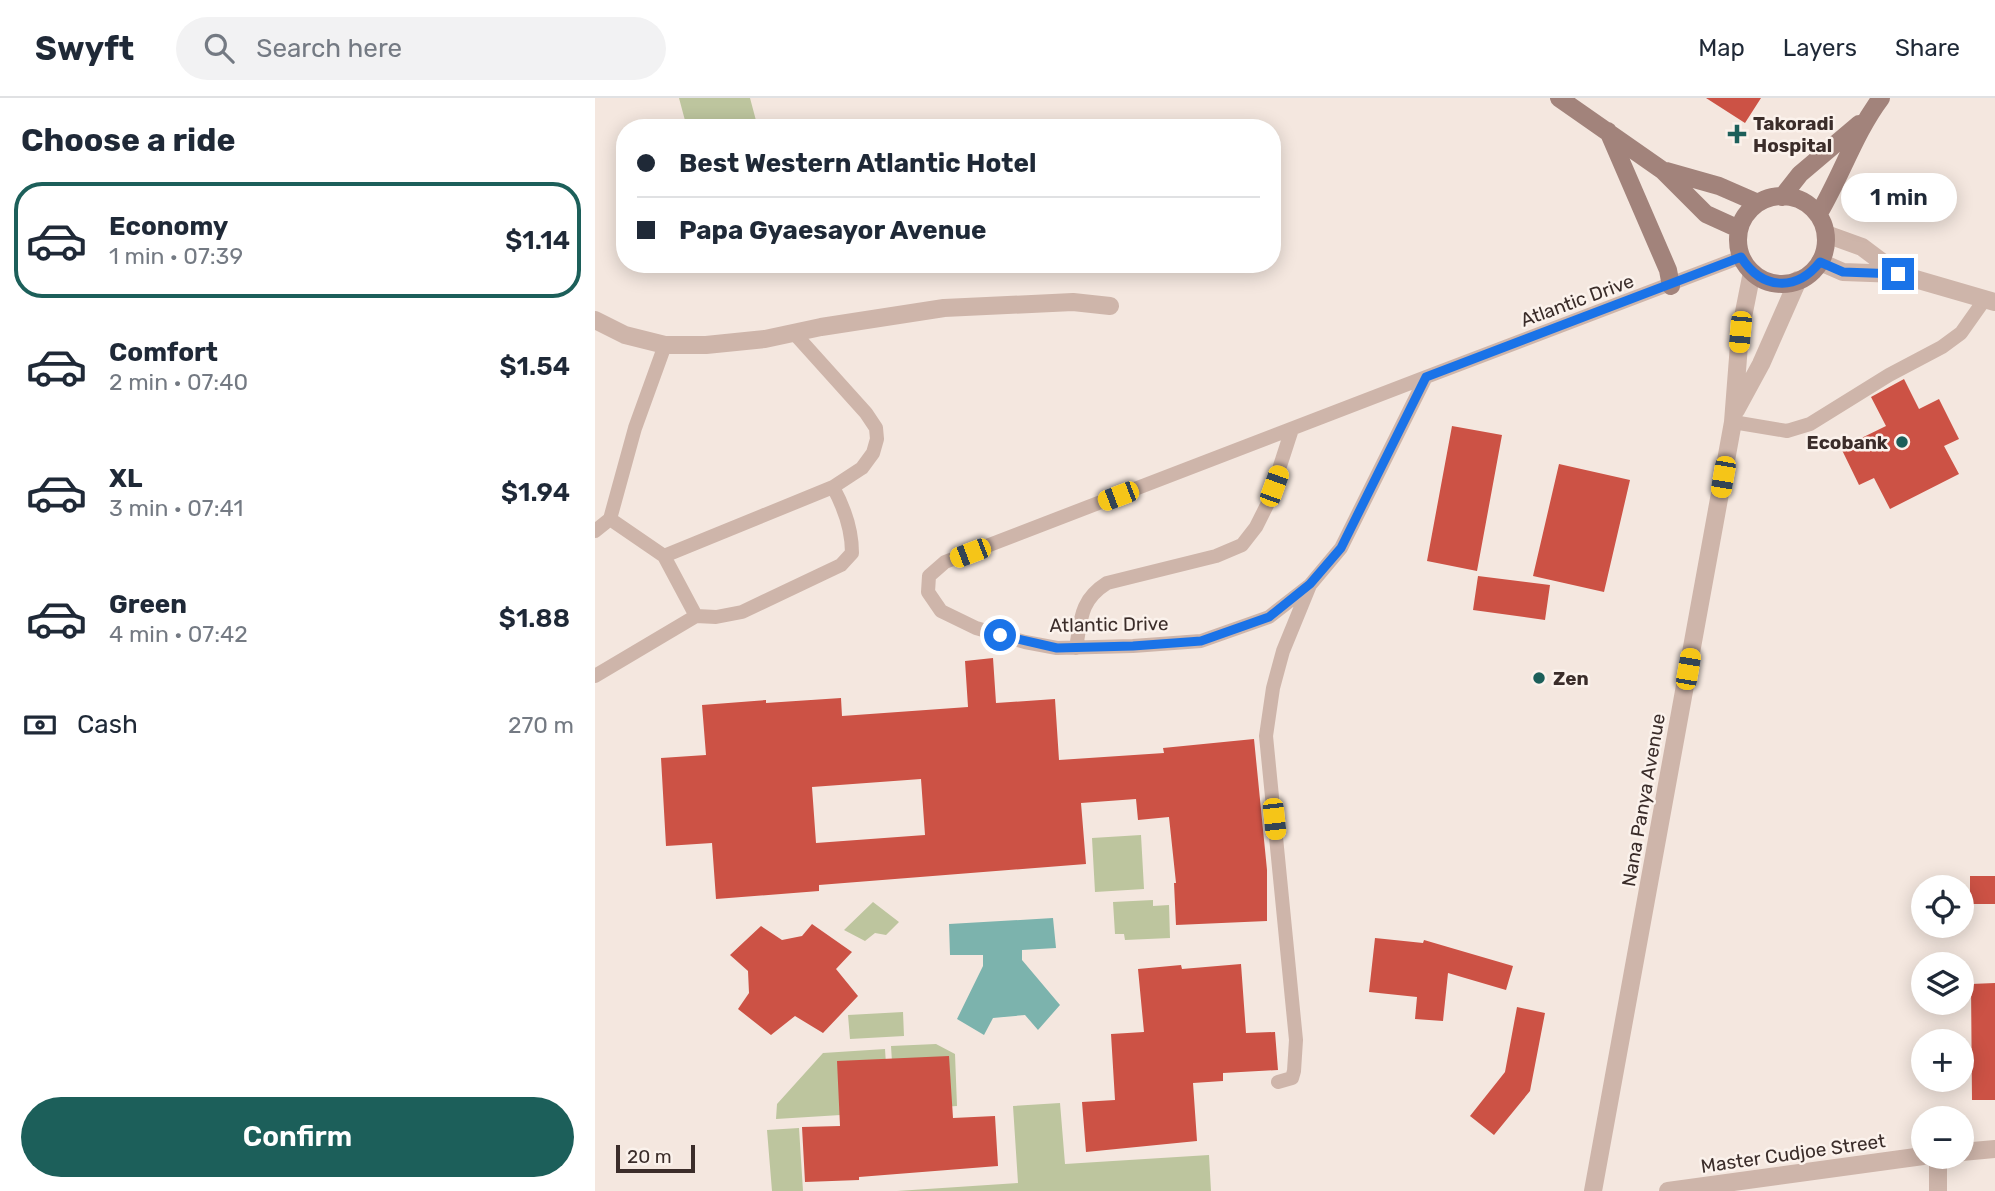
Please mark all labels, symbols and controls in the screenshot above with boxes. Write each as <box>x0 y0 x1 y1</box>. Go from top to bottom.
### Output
search box <box>176 17 666 80</box>
text: Swyft <box>35 29 134 68</box>
icon: search <box>200 29 238 67</box>
text: Search here <box>256 33 402 64</box>
text: Map <box>1698 34 1745 62</box>
text: Layers <box>1783 34 1857 62</box>
text: Share <box>1895 34 1960 62</box>
place label: Takoradi Hospital <box>1753 112 1834 157</box>
text: Choose a ride <box>21 121 235 159</box>
marker: Takoradi Hospital <box>1727 124 1747 144</box>
text: Best Western Atlantic Hotel <box>679 148 1036 179</box>
callout: 1 min <box>1840 172 1956 222</box>
text: 1 min <box>1870 183 1928 211</box>
icon: car <box>25 209 88 272</box>
text: Economy <box>109 211 228 242</box>
text: Papa Gyaesayor Avenue <box>679 215 987 246</box>
text: $1.14 <box>505 225 570 256</box>
text: 1 min · 07:39 <box>109 242 243 270</box>
route end <box>1882 258 1914 290</box>
street label: Atlantic Drive <box>1517 269 1637 332</box>
car <box>1728 310 1753 354</box>
icon: car <box>25 335 88 398</box>
text: Comfort <box>109 337 218 368</box>
text: $1.54 <box>500 351 570 382</box>
text: 2 min · 07:40 <box>109 368 248 396</box>
place label: Ecobank <box>1807 431 1888 454</box>
marker: Ecobank <box>1894 434 1910 450</box>
car <box>1710 454 1737 500</box>
icon: car <box>25 461 88 524</box>
text: XL <box>109 463 142 494</box>
car <box>1257 463 1292 509</box>
text: $1.94 <box>501 477 570 508</box>
car <box>1095 479 1142 513</box>
text: 3 min · 07:41 <box>109 494 243 522</box>
car <box>947 536 994 570</box>
icon: car <box>25 587 88 650</box>
text: Green <box>109 589 187 620</box>
text: $1.88 <box>499 603 570 634</box>
street label: Atlantic Drive <box>1049 612 1169 637</box>
route start <box>984 619 1016 651</box>
text: 4 min · 07:42 <box>109 620 248 648</box>
car <box>1675 646 1702 692</box>
place label: Zen <box>1553 667 1589 690</box>
marker: Zen <box>1531 670 1547 686</box>
icon: cash <box>21 706 59 744</box>
text: Cash <box>77 709 138 740</box>
text: 270 m <box>508 711 574 739</box>
street label: Nana Panya Avenue <box>1617 712 1670 888</box>
car <box>1262 797 1287 841</box>
map controls <box>1911 875 1974 1169</box>
button: locate <box>1911 875 1974 938</box>
button: layers <box>1911 952 1974 1015</box>
button: + <box>1911 1029 1974 1092</box>
button: Confirm <box>21 1097 574 1177</box>
button: − <box>1911 1106 1974 1169</box>
street label: Master Cudjoe Street <box>1699 1129 1887 1178</box>
scale bar <box>616 1142 695 1174</box>
text: 20 m <box>627 1145 672 1168</box>

